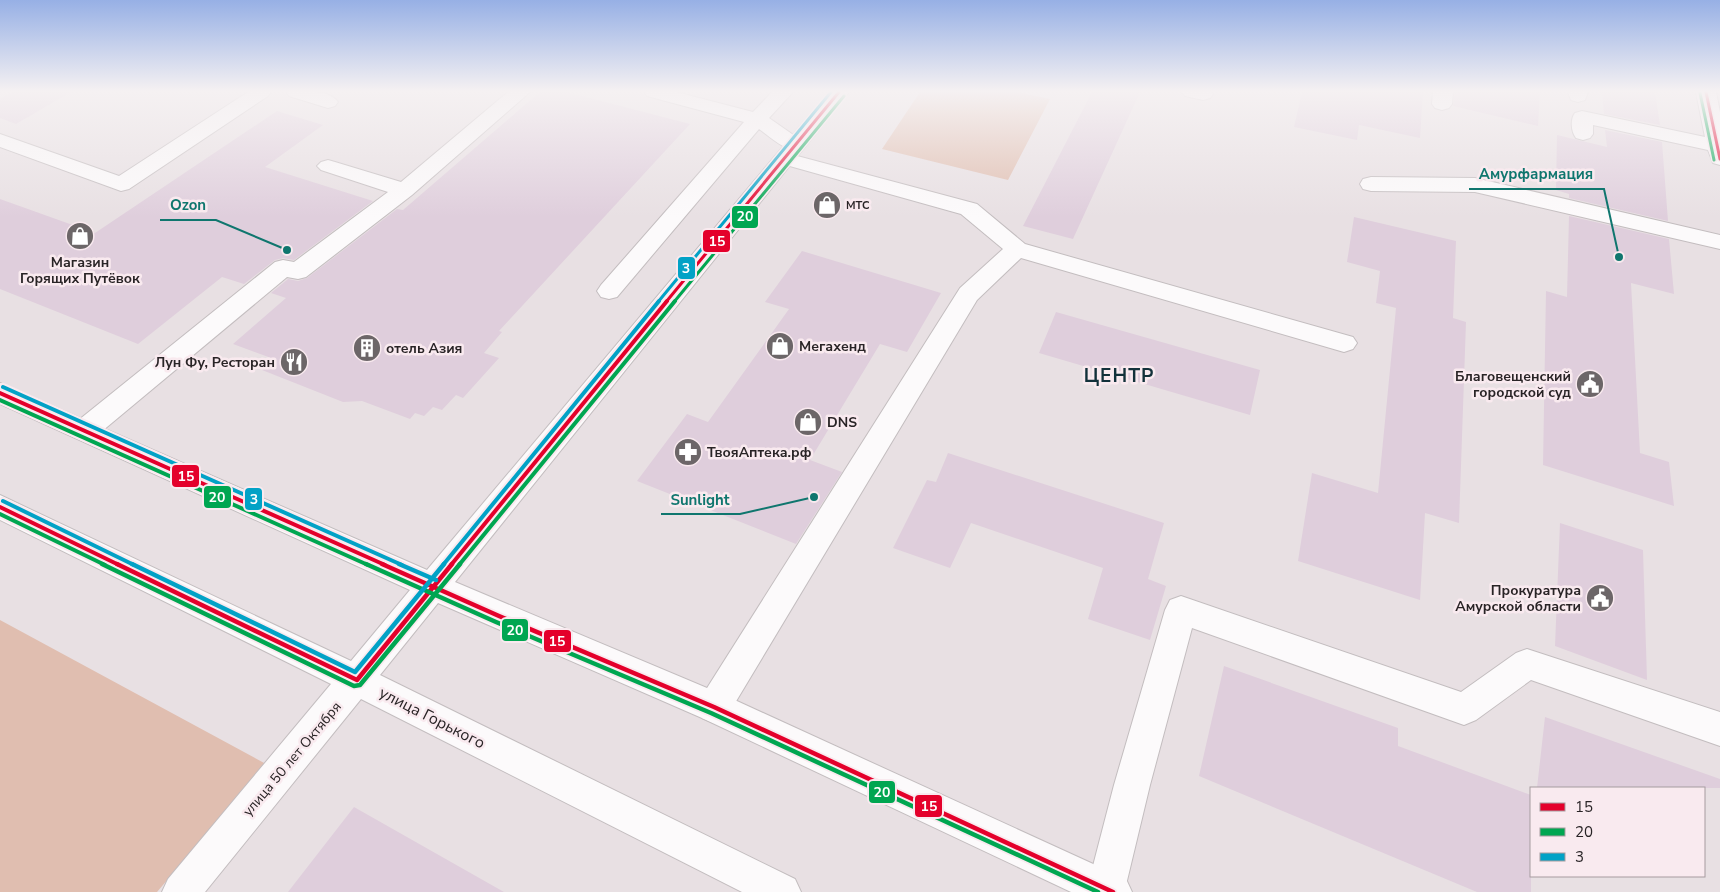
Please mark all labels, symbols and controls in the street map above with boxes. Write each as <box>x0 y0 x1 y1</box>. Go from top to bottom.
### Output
callout: Амурфармация <box>1469 159 1604 189</box>
text: Амурфармация <box>1479 164 1593 184</box>
callout: Ozon <box>160 190 216 220</box>
shop icon: МТС <box>812 190 842 220</box>
text: Ozon <box>170 195 206 215</box>
place label: МТС <box>846 198 870 213</box>
line badge: 20 <box>731 205 759 229</box>
text: 20 <box>737 207 753 226</box>
shop icon: Магазин Горящих Путёвок <box>65 221 95 251</box>
line badge: 15 <box>702 229 731 253</box>
text: 15 <box>709 232 725 251</box>
place label: Магазин Горящих Путёвок <box>20 253 140 288</box>
line badge: 3 <box>677 256 696 280</box>
text: 3 <box>682 259 690 278</box>
shop icon: Мегахенд <box>765 331 795 361</box>
building icon: отель Азия <box>352 333 382 363</box>
place label: Мегахенд <box>799 337 866 356</box>
place label: отель Азия <box>386 339 462 358</box>
restaurant icon: Лун Фу, Ресторан <box>279 347 309 377</box>
place label: Лун Фу, Ресторан <box>155 353 275 372</box>
district label: ЦЕНТР <box>1084 363 1154 389</box>
place label: Благовещенский городской суд <box>1455 367 1571 402</box>
public building icon: Благовещенский городской суд <box>1575 369 1605 399</box>
shop icon: DNS <box>793 407 823 437</box>
place label: DNS <box>827 413 857 432</box>
pharmacy icon: ТвояАптека.рф <box>673 437 703 467</box>
place label: ТвояАптека.рф <box>707 443 812 462</box>
line badge: 15 <box>171 464 200 488</box>
text: 15 <box>178 467 194 486</box>
callout: Sunlight <box>661 484 740 514</box>
line badge: 20 <box>203 485 232 509</box>
line badge: 3 <box>244 487 263 511</box>
text: 20 <box>209 488 225 507</box>
text: 3 <box>250 490 258 509</box>
text: Sunlight <box>670 490 730 510</box>
place label: Прокуратура Амурской области <box>1455 581 1581 616</box>
public building icon: Прокуратура Амурской области <box>1585 583 1615 613</box>
line badge: 20 <box>501 618 529 642</box>
text: 20 <box>507 621 523 640</box>
line badge: 15 <box>543 629 572 653</box>
text: 15 <box>549 632 565 651</box>
street label: улица Горького <box>375 682 489 754</box>
street label: улица 50 лет Октября <box>238 698 346 820</box>
line badge: 20 <box>868 780 896 804</box>
text: 20 <box>874 783 890 802</box>
legend <box>1530 787 1705 877</box>
line badge: 15 <box>914 794 943 818</box>
text: 15 <box>921 797 937 816</box>
text: 15 <box>1575 797 1593 817</box>
text: 20 <box>1575 822 1593 842</box>
text: 3 <box>1575 847 1584 867</box>

